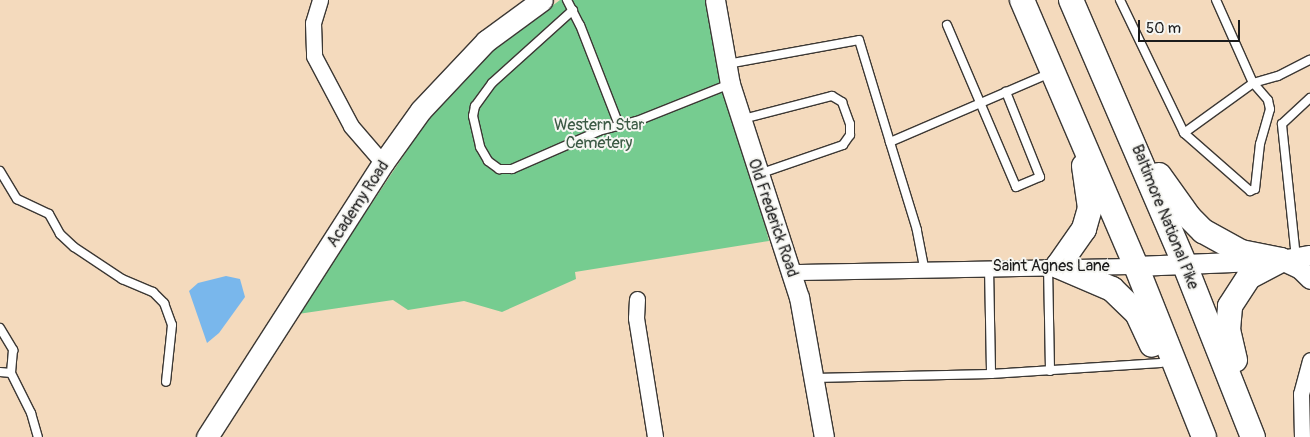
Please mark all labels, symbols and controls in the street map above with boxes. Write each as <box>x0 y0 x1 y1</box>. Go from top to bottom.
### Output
scale bar <box>1140 10 1242 42</box>
text: 50 m <box>1146 19 1181 38</box>
park label: Western Star Cemetery <box>554 115 644 153</box>
street label: Baltimore National Pike <box>1127 142 1203 292</box>
street label: Old Frederick Road <box>744 156 802 280</box>
street label: Academy Road <box>323 157 393 251</box>
street label: Saint Agnes Lane <box>992 256 1110 276</box>

